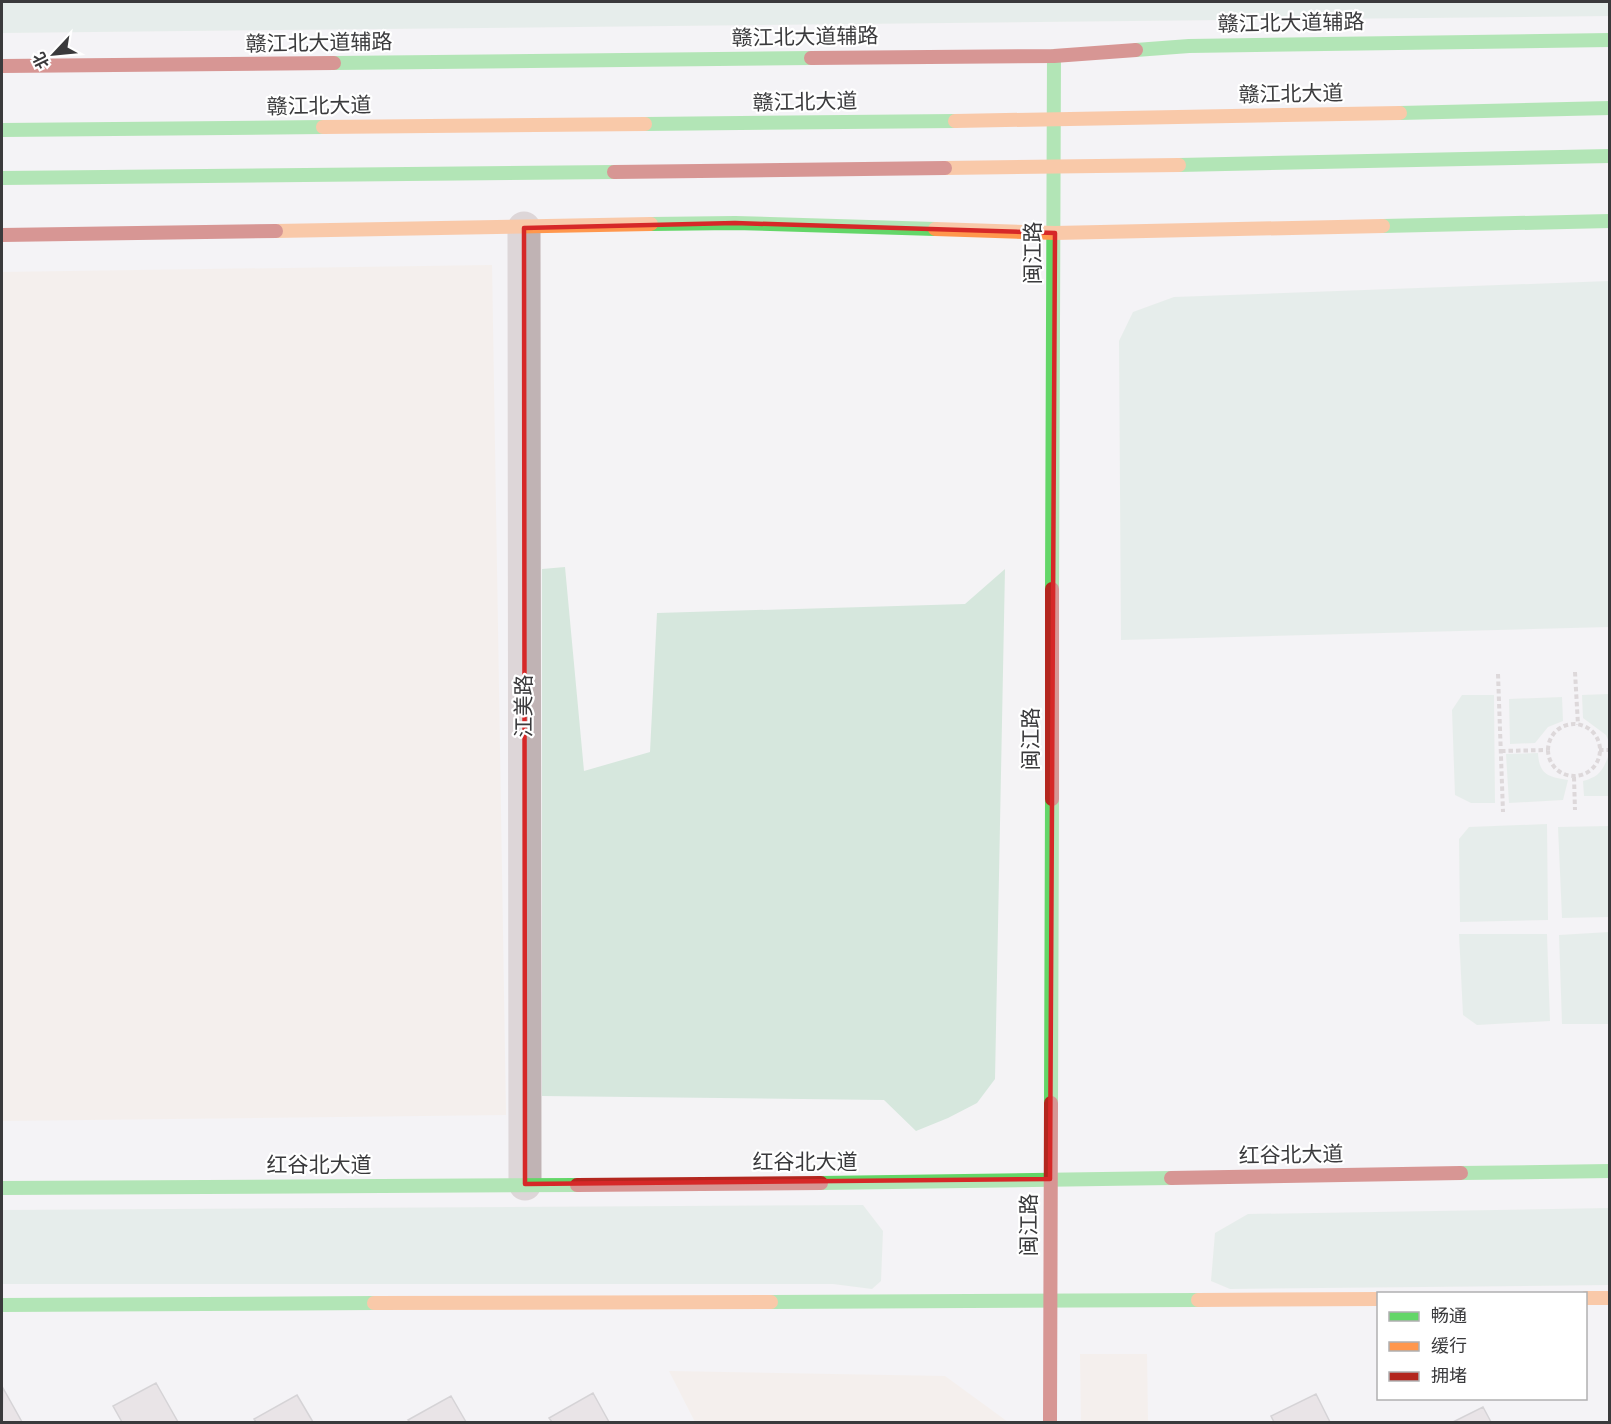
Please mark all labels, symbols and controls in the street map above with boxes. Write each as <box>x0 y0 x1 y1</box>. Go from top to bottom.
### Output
street label: 赣江北大道辅路 <box>1217 7 1365 39</box>
street label: 赣江北大道辅路 <box>731 21 879 53</box>
north arrow <box>24 24 84 84</box>
street label: 赣江北大道辅路 <box>245 27 393 59</box>
text: 北 <box>28 48 55 72</box>
street label: 赣江北大道 <box>1238 78 1344 110</box>
street label: 赣江北大道 <box>752 86 858 118</box>
street label: 赣江北大道 <box>266 90 372 122</box>
street label: 闽江路 <box>1018 222 1048 285</box>
street label: 江美路 <box>509 675 539 738</box>
street label: 闽江路 <box>1016 708 1046 771</box>
street label: 红谷北大道 <box>1238 1139 1344 1171</box>
street label: 红谷北大道 <box>753 1147 858 1177</box>
street label: 红谷北大道 <box>267 1150 372 1180</box>
street label: 闽江路 <box>1014 1194 1044 1257</box>
legend <box>1377 1292 1587 1400</box>
text: 畅通 <box>1431 1304 1467 1329</box>
text: 缓行 <box>1431 1334 1467 1359</box>
text: 拥堵 <box>1431 1364 1467 1389</box>

